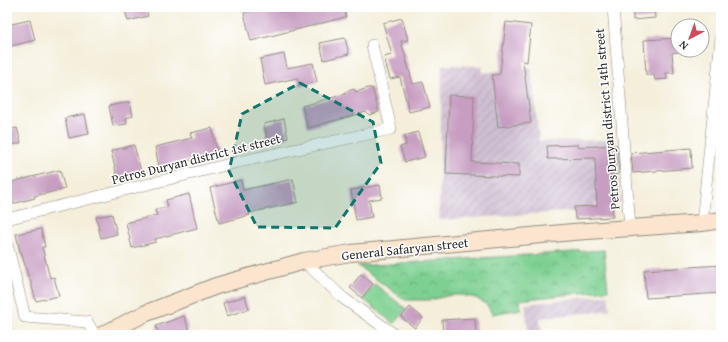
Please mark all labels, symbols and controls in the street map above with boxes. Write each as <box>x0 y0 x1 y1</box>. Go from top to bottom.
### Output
north arrow <box>670 18 710 58</box>
street label: Petros Duryan district 14th street <box>590 27 624 210</box>
text: N <box>675 37 691 54</box>
street label: Petros Duryan district 1st street <box>110 129 283 189</box>
street label: General Safaryan street <box>341 233 470 265</box>

